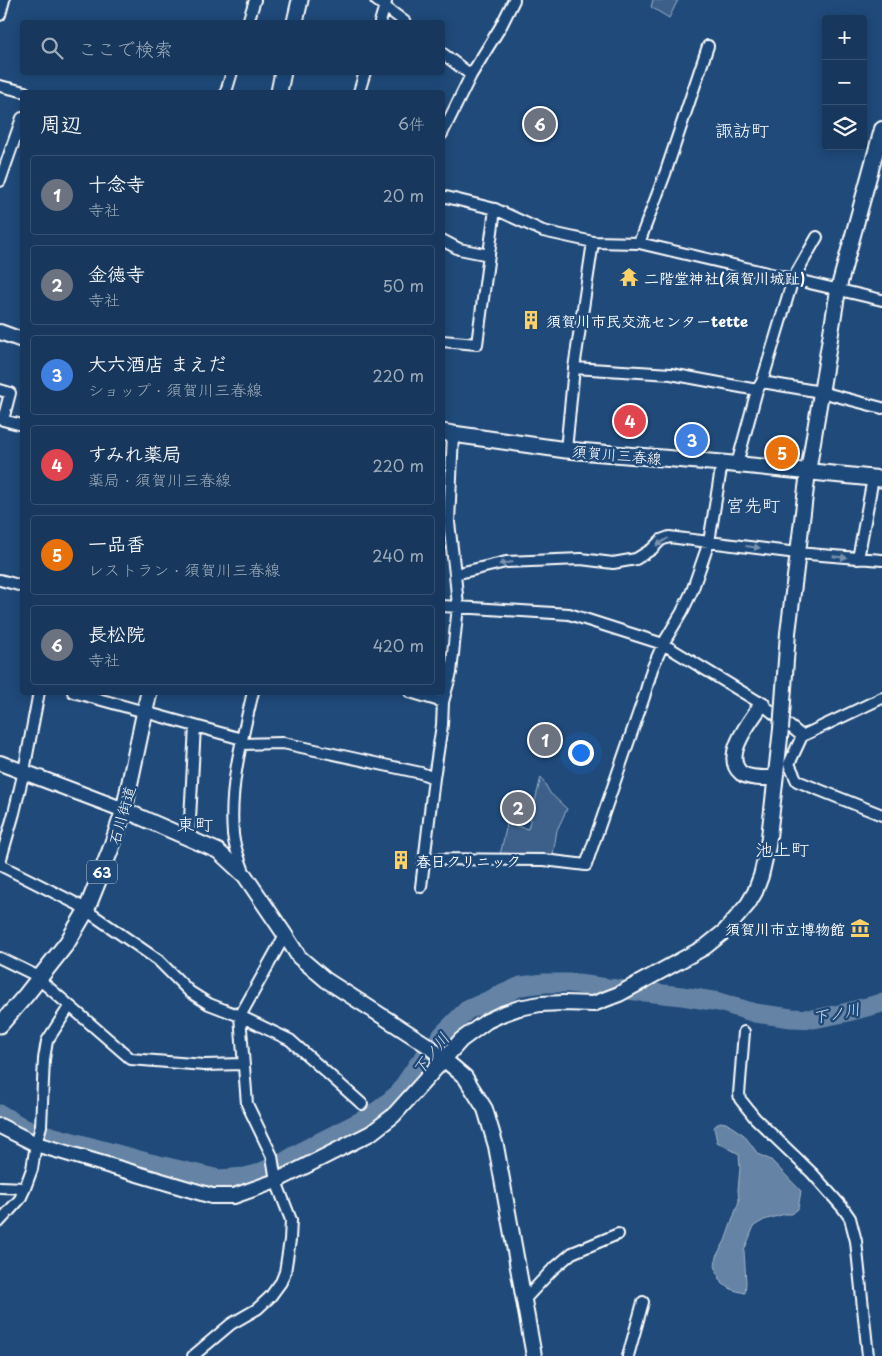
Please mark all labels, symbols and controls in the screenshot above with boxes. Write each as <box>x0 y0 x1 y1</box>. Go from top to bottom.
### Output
map controls <box>822 15 867 150</box>
button: + <box>822 15 867 60</box>
search box <box>20 20 445 75</box>
icon: search <box>38 34 66 62</box>
text: ここで検索 <box>78 34 173 62</box>
button: − <box>822 60 867 105</box>
pin: 6 <box>524 105 556 143</box>
button: layers <box>822 105 867 150</box>
text: 周辺 <box>40 107 82 139</box>
text: 6件 <box>398 111 425 135</box>
district label: 諏訪町 <box>715 116 769 143</box>
text: 十念寺 <box>88 169 145 197</box>
text: 1 <box>53 183 61 207</box>
text: 20 m <box>383 183 424 207</box>
text: 寺社 <box>88 197 120 221</box>
text: 金徳寺 <box>88 259 145 287</box>
temple icon: 二階堂神社(須賀川城趾) <box>618 266 640 288</box>
place label: 二階堂神社(須賀川城趾) <box>644 266 805 289</box>
text: 2 <box>51 273 63 297</box>
text: 50 m <box>383 273 424 297</box>
text: 寺社 <box>88 287 120 311</box>
building icon: 須賀川市民交流センターtette <box>520 309 542 331</box>
place label: 須賀川市民交流センターtette <box>546 309 748 332</box>
text: 大六酒店 まえだ <box>88 349 227 377</box>
text: 3 <box>52 363 62 387</box>
text: 220 m <box>373 363 424 387</box>
text: ショップ · 須賀川三春線 <box>88 377 262 401</box>
pin: 4 <box>614 402 646 440</box>
pin: 3 <box>676 421 708 459</box>
pin: 5 <box>766 434 798 472</box>
text: すみれ薬局 <box>88 439 181 467</box>
street label: 須賀川三春線 <box>571 439 663 469</box>
text: 4 <box>52 453 62 477</box>
text: 220 m <box>373 453 424 477</box>
text: 薬局 · 須賀川三春線 <box>88 467 231 491</box>
district label: 宮先町 <box>726 491 780 518</box>
text: 一品香 <box>88 529 145 557</box>
one-way arrow <box>655 537 669 546</box>
text: 5 <box>52 543 62 567</box>
text: 240 m <box>372 543 424 567</box>
one-way arrow <box>745 543 761 551</box>
one-way arrow <box>832 553 848 561</box>
text: レストラン · 須賀川三春線 <box>88 557 280 581</box>
one-way arrow <box>497 559 513 567</box>
text: 長松院 <box>88 619 145 647</box>
text: 6 <box>51 633 63 657</box>
text: 420 m <box>373 633 424 657</box>
text: 寺社 <box>88 647 120 671</box>
pin: 1 <box>529 721 561 759</box>
your location <box>568 740 594 766</box>
street label: 石川街道 <box>102 783 140 847</box>
pin: 2 <box>502 789 534 827</box>
district label: 東町 <box>177 810 213 837</box>
district label: 池上町 <box>755 835 809 862</box>
building icon: 春日クリニック <box>390 849 412 871</box>
place label: 春日クリニック <box>416 849 521 872</box>
road number: 63 <box>87 860 117 884</box>
place label: 須賀川市立博物館 <box>725 917 845 940</box>
museum icon: 須賀川市立博物館 <box>849 917 871 939</box>
water label: 下ノ川 <box>810 996 862 1028</box>
water label: 下ノ川 <box>406 1027 454 1079</box>

